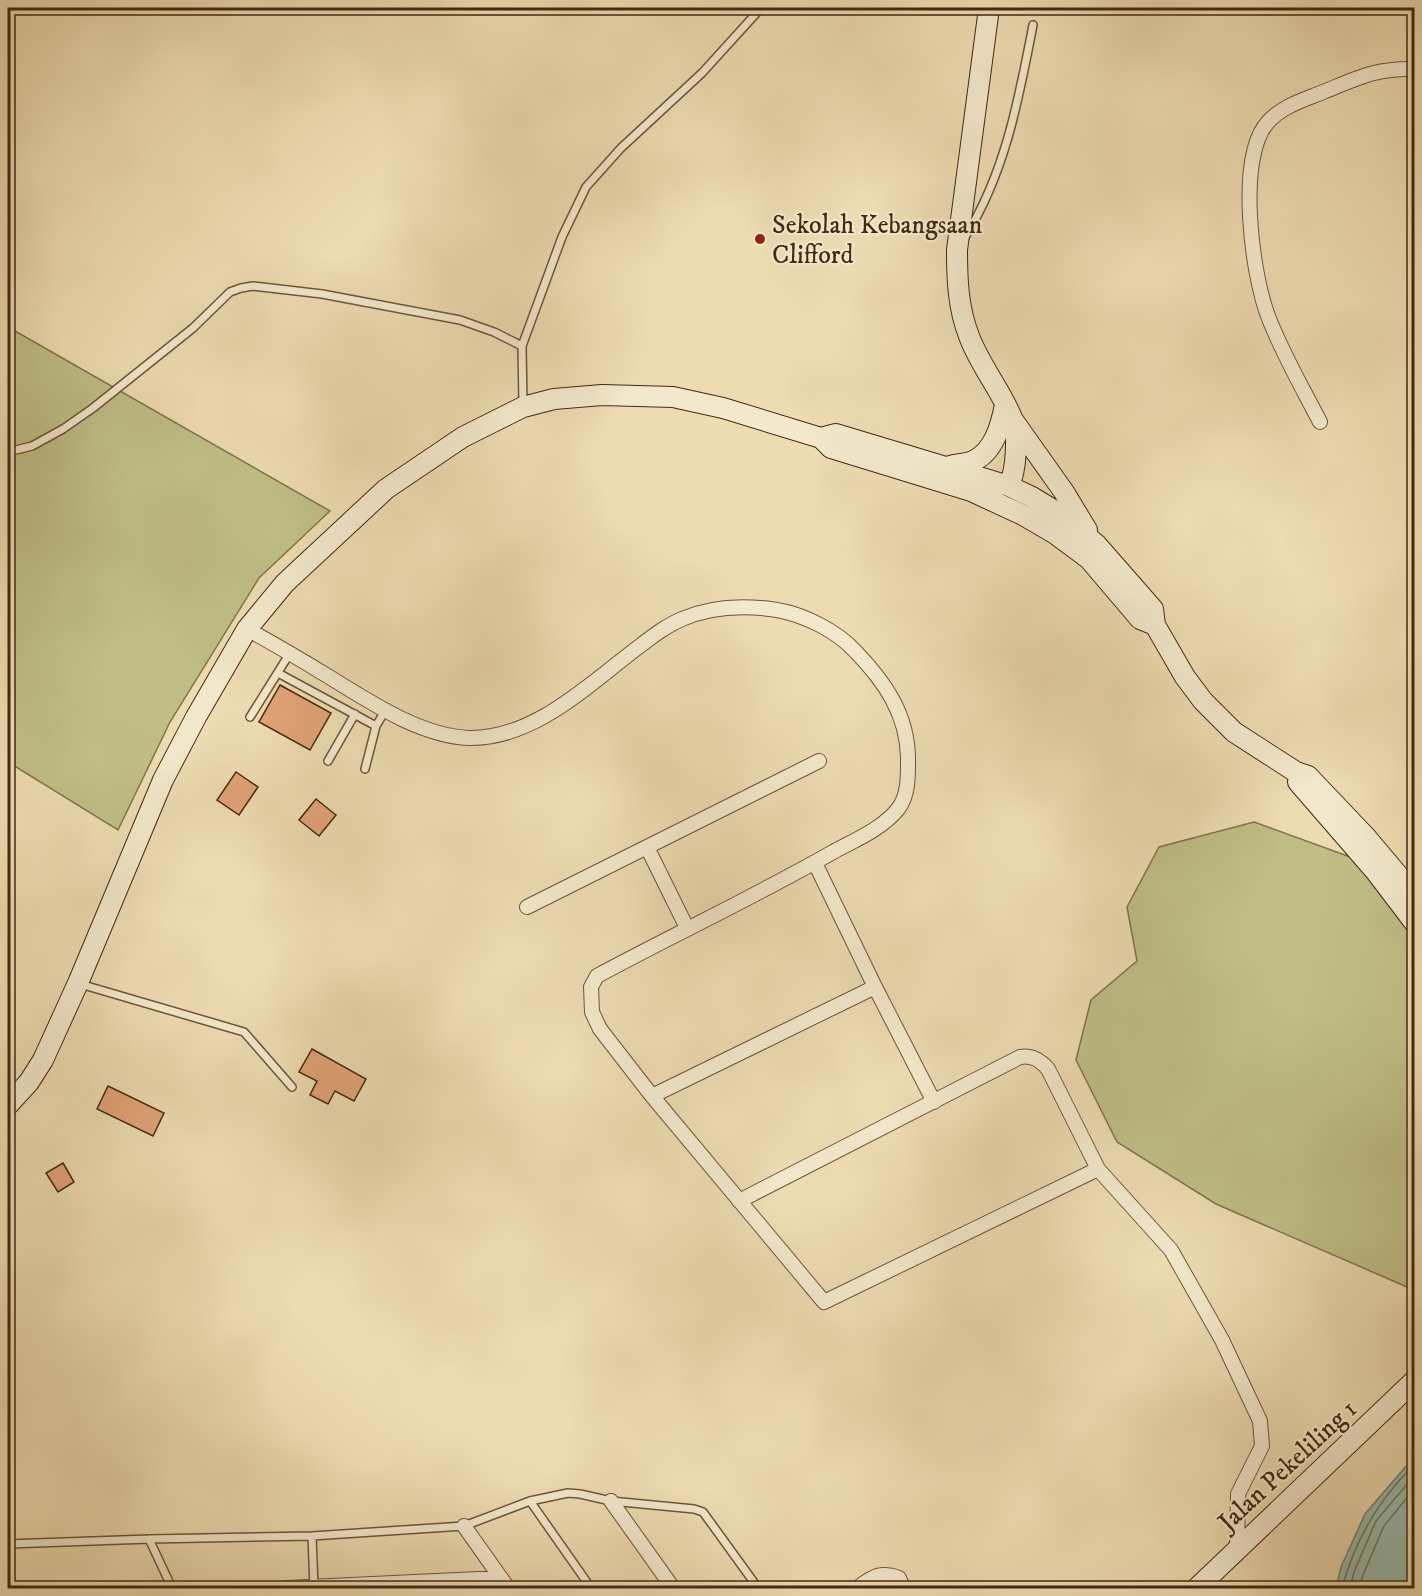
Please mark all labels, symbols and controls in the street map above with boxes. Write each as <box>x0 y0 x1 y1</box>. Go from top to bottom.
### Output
place label: Sekolah Kebangsaan Clifford <box>772 209 983 272</box>
marker: Sekolah Kebangsaan Clifford <box>753 232 767 246</box>
street label: Jalan Pekeliling 1 <box>1210 1393 1364 1540</box>

